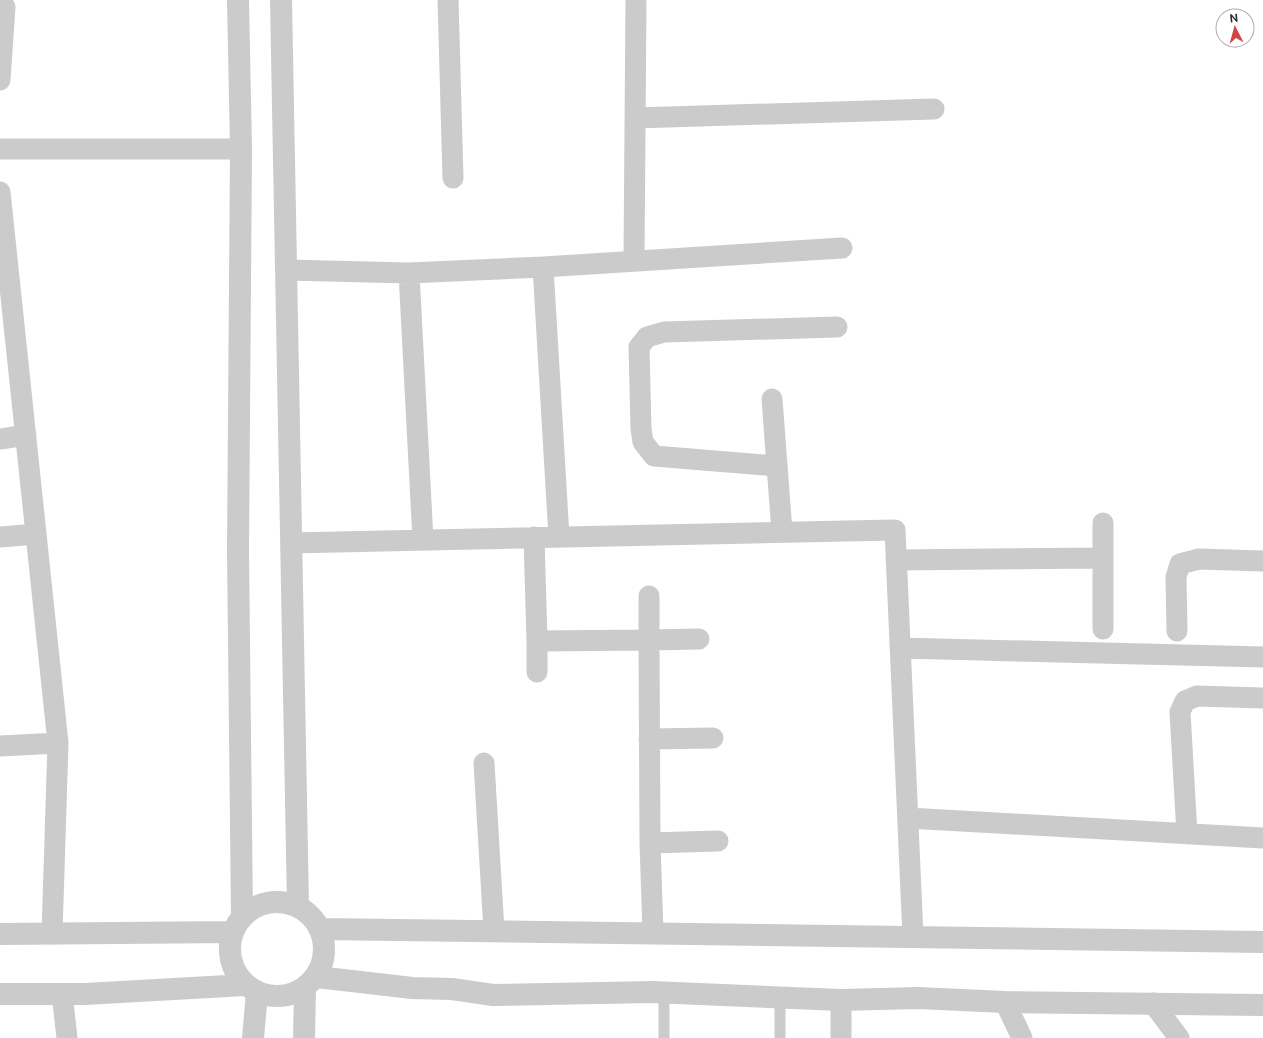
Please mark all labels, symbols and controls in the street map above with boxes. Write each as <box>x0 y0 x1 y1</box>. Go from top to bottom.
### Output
north arrow <box>1215 8 1255 48</box>
text: N <box>1229 12 1239 24</box>

